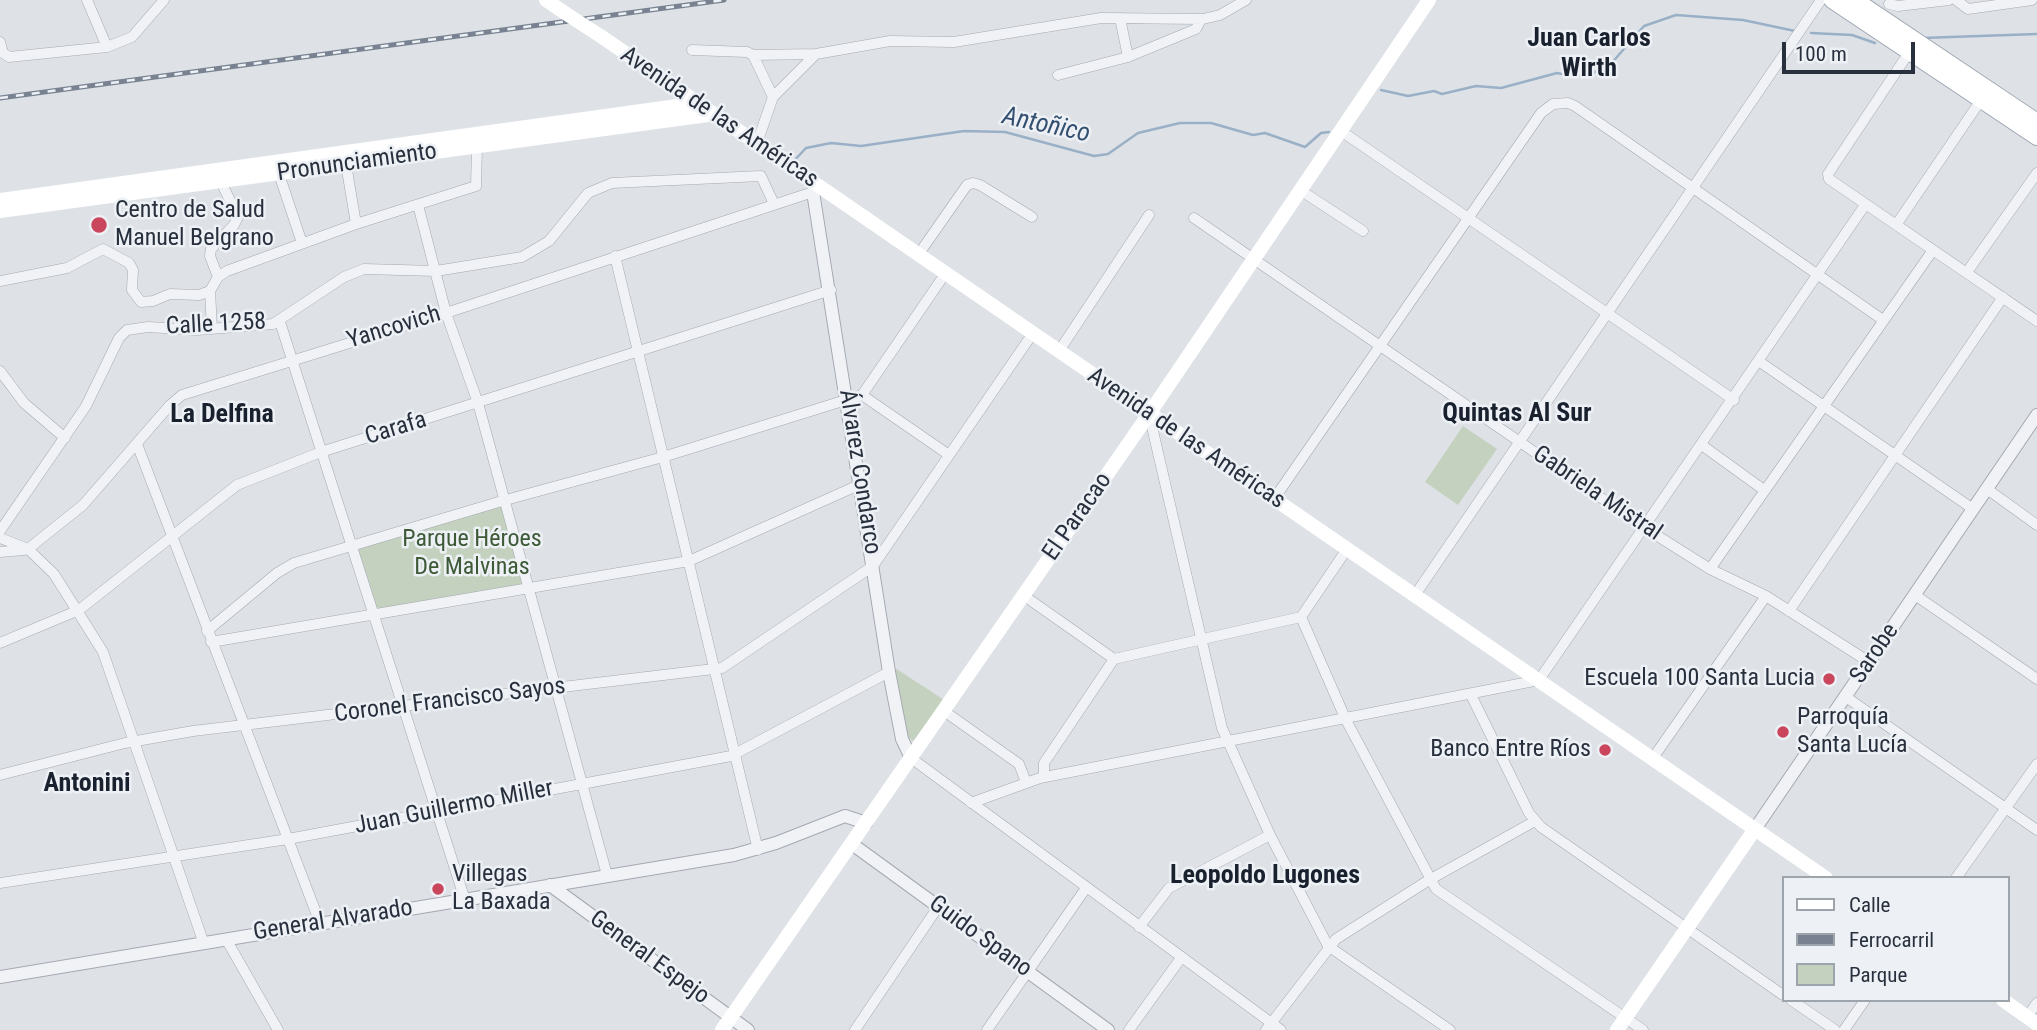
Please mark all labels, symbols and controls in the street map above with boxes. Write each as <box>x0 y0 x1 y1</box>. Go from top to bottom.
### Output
district label: Juan Carlos Wirth <box>1527 23 1651 84</box>
scale bar <box>1785 28 1918 72</box>
street label: Avenida de las Américas <box>615 41 823 195</box>
text: 100 m <box>1795 42 1847 66</box>
water label: Antoñico <box>999 101 1093 151</box>
street label: Pronunciamiento <box>275 138 439 188</box>
place label: Centro de Salud Manuel Belgrano <box>115 197 274 253</box>
marker: Centro de Salud Manuel Belgrano <box>89 215 109 235</box>
street label: Yancovich <box>344 300 444 356</box>
street label: Calle 1258 <box>165 308 267 342</box>
street label: Avenida de las Américas <box>1082 362 1290 516</box>
street label: Álvarez Condarco <box>832 388 886 556</box>
district label: Quintas Al Sur <box>1442 398 1592 430</box>
district label: La Delfina <box>170 399 274 431</box>
street label: Carafa <box>362 406 430 452</box>
street label: Gabriela Mistral <box>1527 440 1667 548</box>
street label: El Paracao <box>1037 468 1119 566</box>
park label: Parque Héroes De Malvinas <box>402 526 542 582</box>
street label: Sarobe <box>1845 619 1905 689</box>
place label: Escuela 100 Santa Lucia <box>1584 665 1815 693</box>
marker: Escuela 100 Santa Lucia <box>1821 671 1837 687</box>
street label: Coronel Francisco Sayos <box>333 673 567 729</box>
place label: Parroquía Santa Lucía <box>1797 704 1907 760</box>
marker: Parroquía Santa Lucía <box>1775 724 1791 740</box>
place label: Banco Entre Ríos <box>1430 736 1591 764</box>
marker: Banco Entre Ríos <box>1597 742 1613 758</box>
district label: Antonini <box>44 768 130 800</box>
street label: Juan Guillermo Miller <box>352 775 556 841</box>
district label: Leopoldo Lugones <box>1170 860 1360 892</box>
place label: Villegas La Baxada <box>452 861 550 917</box>
legend <box>1782 876 2009 1002</box>
marker: Villegas La Baxada <box>430 881 446 897</box>
street label: Guido Spano <box>923 890 1037 984</box>
text: Calle <box>1849 893 1890 917</box>
street label: General Alvarado <box>251 894 415 948</box>
street label: General Espejo <box>583 905 715 1011</box>
text: Ferrocarril <box>1849 928 1934 952</box>
text: Parque <box>1849 963 1907 987</box>

